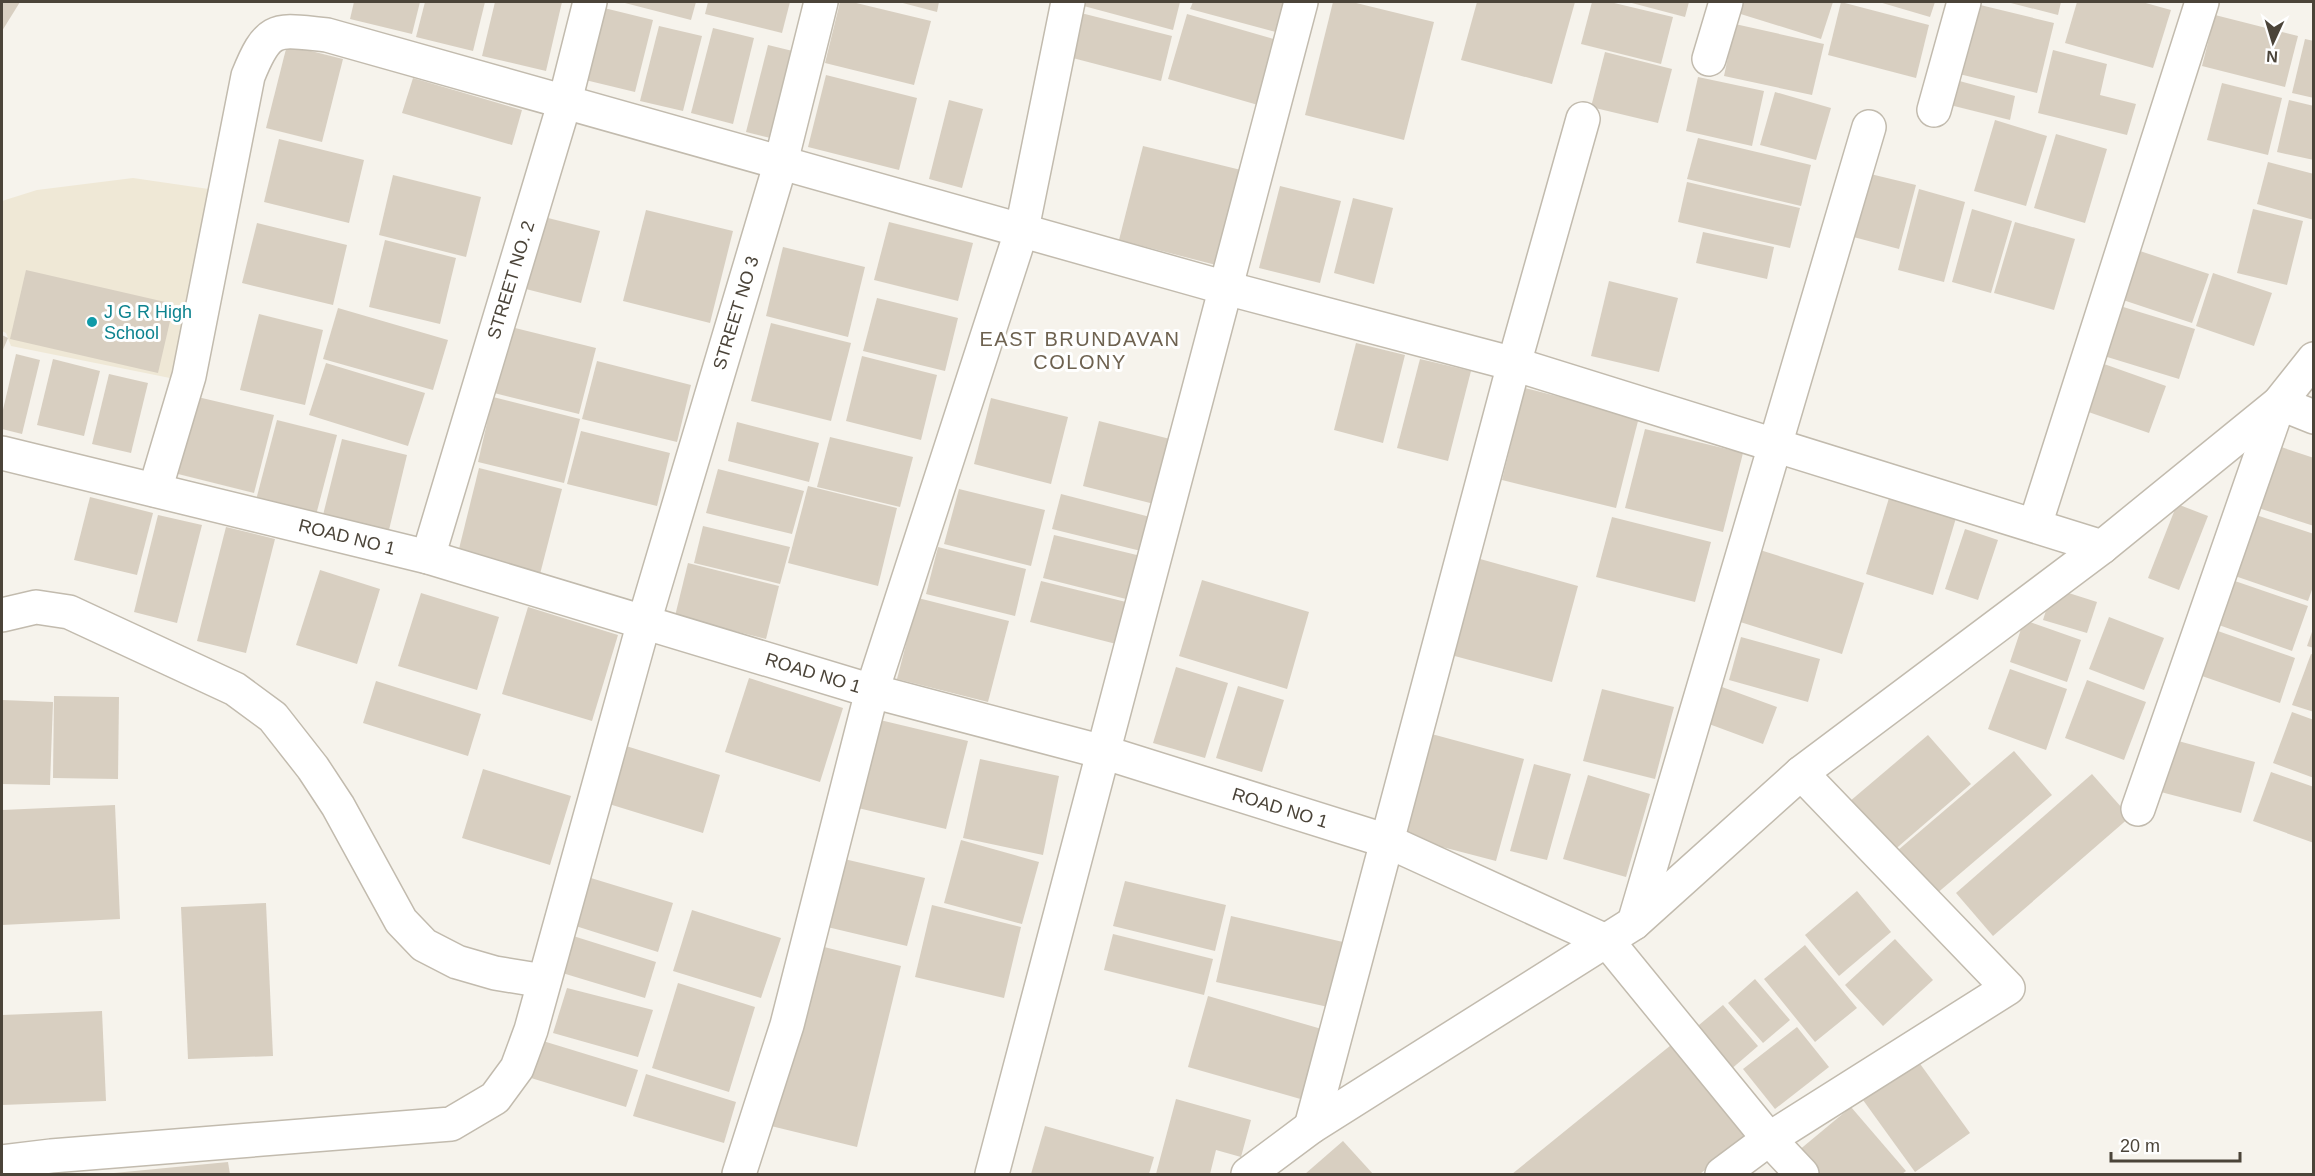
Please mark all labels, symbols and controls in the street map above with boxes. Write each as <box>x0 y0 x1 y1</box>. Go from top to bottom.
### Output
north arrow <box>2243 12 2303 72</box>
text: N <box>2266 48 2278 65</box>
street label: STREET NO. 2 <box>483 218 539 342</box>
street label: STREET NO 3 <box>709 254 763 372</box>
place label: J G R High School <box>104 302 192 343</box>
marker: J G R High School <box>85 315 99 329</box>
district label: EAST BRUNDAVAN COLONY <box>979 328 1181 373</box>
street label: ROAD NO 1 <box>297 515 397 559</box>
street label: ROAD NO 1 <box>763 649 863 697</box>
street label: ROAD NO 1 <box>1230 784 1330 832</box>
scale bar <box>2111 1125 2240 1163</box>
text: 20 m <box>2120 1136 2160 1156</box>

